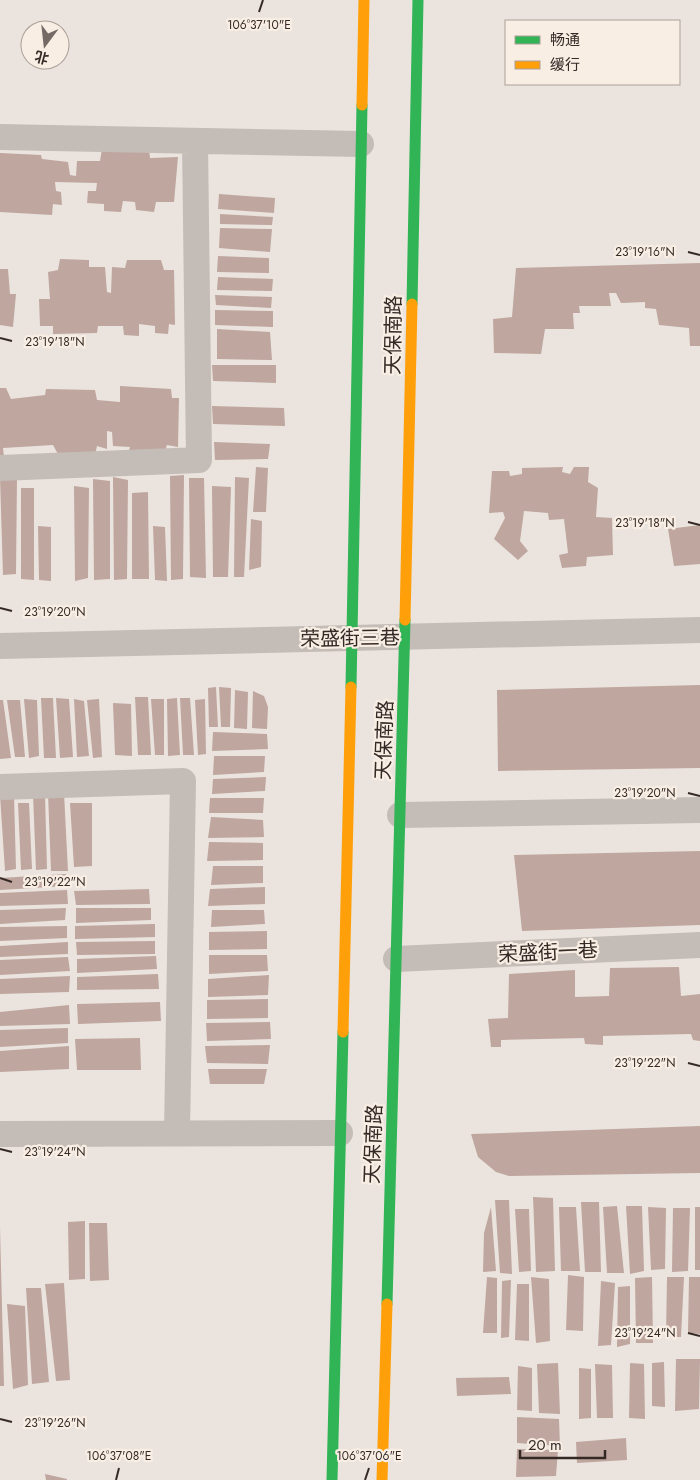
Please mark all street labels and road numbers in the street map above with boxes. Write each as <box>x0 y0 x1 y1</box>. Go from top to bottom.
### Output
street label: 天保南路 <box>378 295 409 375</box>
street label: 荣盛街三巷 <box>300 623 400 654</box>
street label: 天保南路 <box>369 700 400 780</box>
street label: 荣盛街一巷 <box>497 935 599 970</box>
street label: 天保南路 <box>358 1104 389 1184</box>

